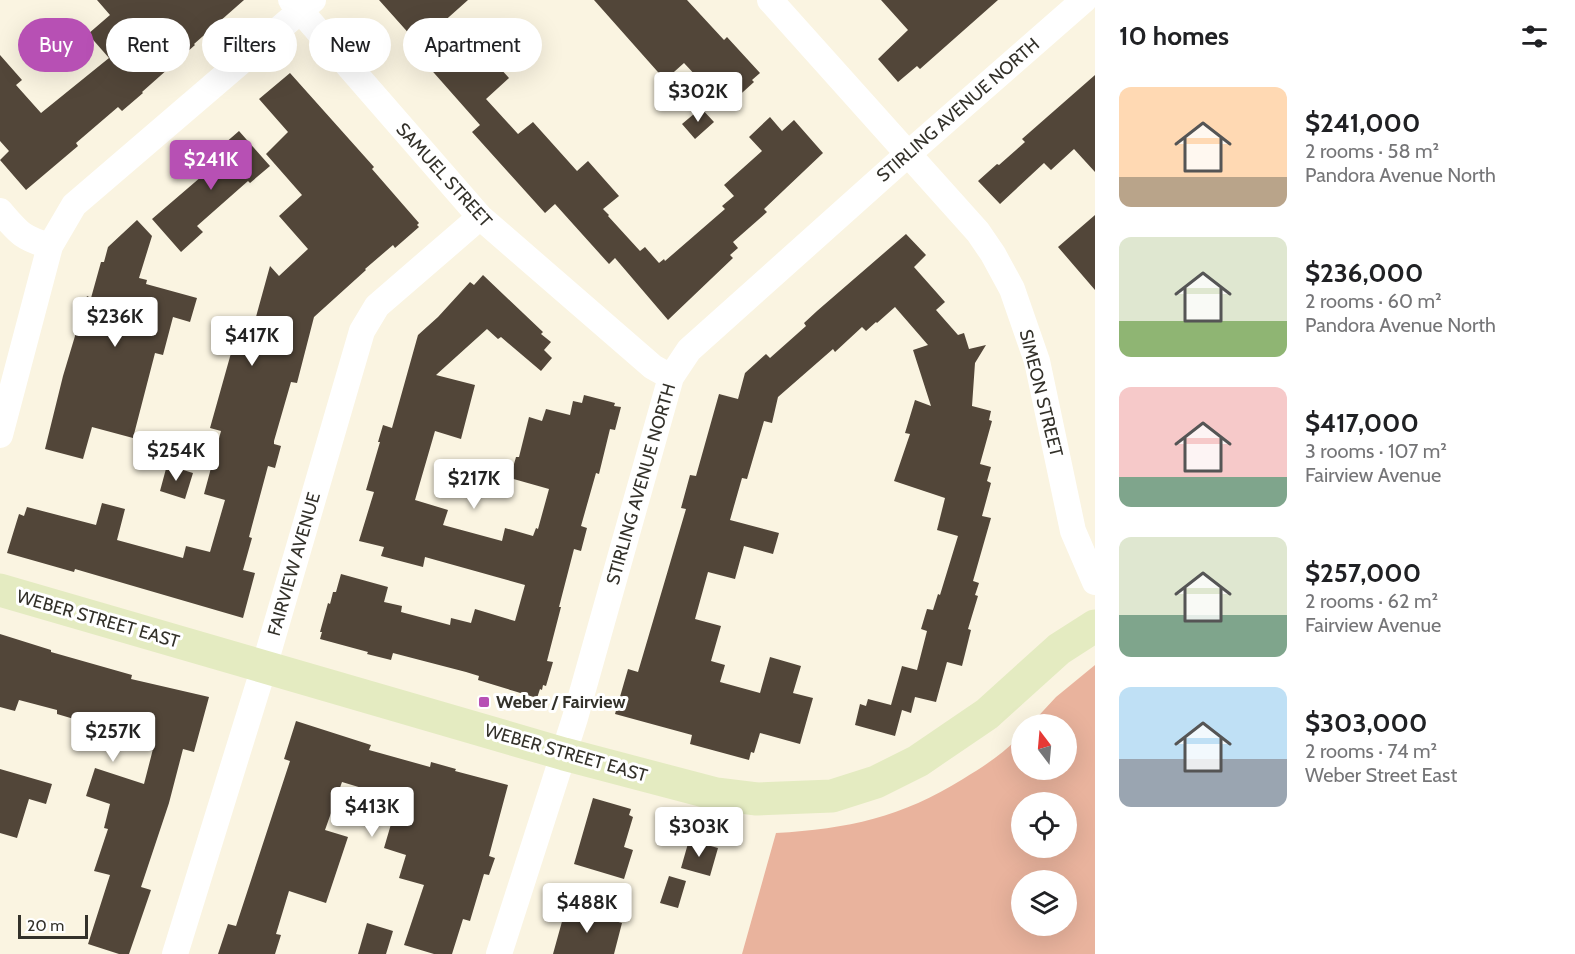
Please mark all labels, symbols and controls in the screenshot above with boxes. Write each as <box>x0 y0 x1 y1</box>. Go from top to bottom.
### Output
chip: Buy <box>18 18 94 72</box>
chip: Rent <box>106 18 190 72</box>
chip: Filters <box>202 18 297 72</box>
chip: New <box>309 18 391 72</box>
chip: Apartment <box>403 18 542 72</box>
text: 10 homes <box>1119 20 1229 52</box>
icon: filters <box>1518 20 1551 53</box>
street label: STIRLING AVENUE NORTH <box>872 33 1044 187</box>
pin: $302K <box>656 72 740 123</box>
text: $302K <box>668 79 728 103</box>
text: $241,000 <box>1305 107 1420 139</box>
icon: home <box>1167 111 1239 183</box>
street label: SAMUEL STREET <box>391 118 497 232</box>
text: 2 rooms · 58 m² <box>1305 139 1439 163</box>
pin: $241K <box>169 140 253 191</box>
text: $241K <box>184 147 238 171</box>
text: Pandora Avenue North <box>1305 163 1496 187</box>
text: $236,000 <box>1305 257 1423 289</box>
icon: home <box>1167 261 1239 333</box>
text: 2 rooms · 60 m² <box>1305 289 1442 313</box>
pin: $236K <box>73 297 157 348</box>
text: $236K <box>87 304 143 328</box>
text: Pandora Avenue North <box>1305 313 1496 337</box>
pin: $417K <box>210 316 294 367</box>
text: $417K <box>225 323 279 347</box>
street label: SIMEON STREET <box>1015 327 1068 459</box>
street label: STIRLING AVENUE NORTH <box>602 381 680 587</box>
text: $417,000 <box>1305 407 1419 439</box>
icon: home <box>1167 411 1239 483</box>
pin: $254K <box>134 431 218 482</box>
text: $254K <box>147 438 205 462</box>
text: 3 rooms · 107 m² <box>1305 439 1447 463</box>
pin: $217K <box>432 459 516 510</box>
text: Fairview Avenue <box>1305 463 1441 487</box>
text: $217K <box>448 466 500 490</box>
street label: FAIRVIEW AVENUE <box>263 490 325 638</box>
text: $257,000 <box>1305 557 1421 589</box>
icon: home <box>1167 561 1239 633</box>
street label: WEBER STREET EAST <box>14 585 182 653</box>
text: 2 rooms · 62 m² <box>1305 589 1438 613</box>
text: Fairview Avenue <box>1305 613 1441 637</box>
place label: Weber / Fairview <box>496 691 626 713</box>
marker: Weber / Fairview <box>477 695 491 709</box>
text: $303,000 <box>1305 707 1427 739</box>
icon: home <box>1167 711 1239 783</box>
pin: $257K <box>71 712 155 763</box>
north arrow <box>1011 714 1077 780</box>
map controls <box>1011 714 1077 936</box>
text: $257K <box>85 719 141 743</box>
street label: WEBER STREET EAST <box>482 719 650 787</box>
text: 2 rooms · 74 m² <box>1305 739 1437 763</box>
text: Weber Street East <box>1305 763 1457 787</box>
pin: $413K <box>330 787 414 838</box>
button: locate <box>1011 792 1077 858</box>
text: $413K <box>345 794 399 818</box>
pin: $303K <box>657 807 741 858</box>
text: $303K <box>669 814 729 838</box>
button: layers <box>1011 870 1077 936</box>
pin: $488K <box>545 883 629 934</box>
text: $488K <box>557 890 617 914</box>
scale bar <box>18 912 88 940</box>
text: 20 m <box>27 916 64 935</box>

